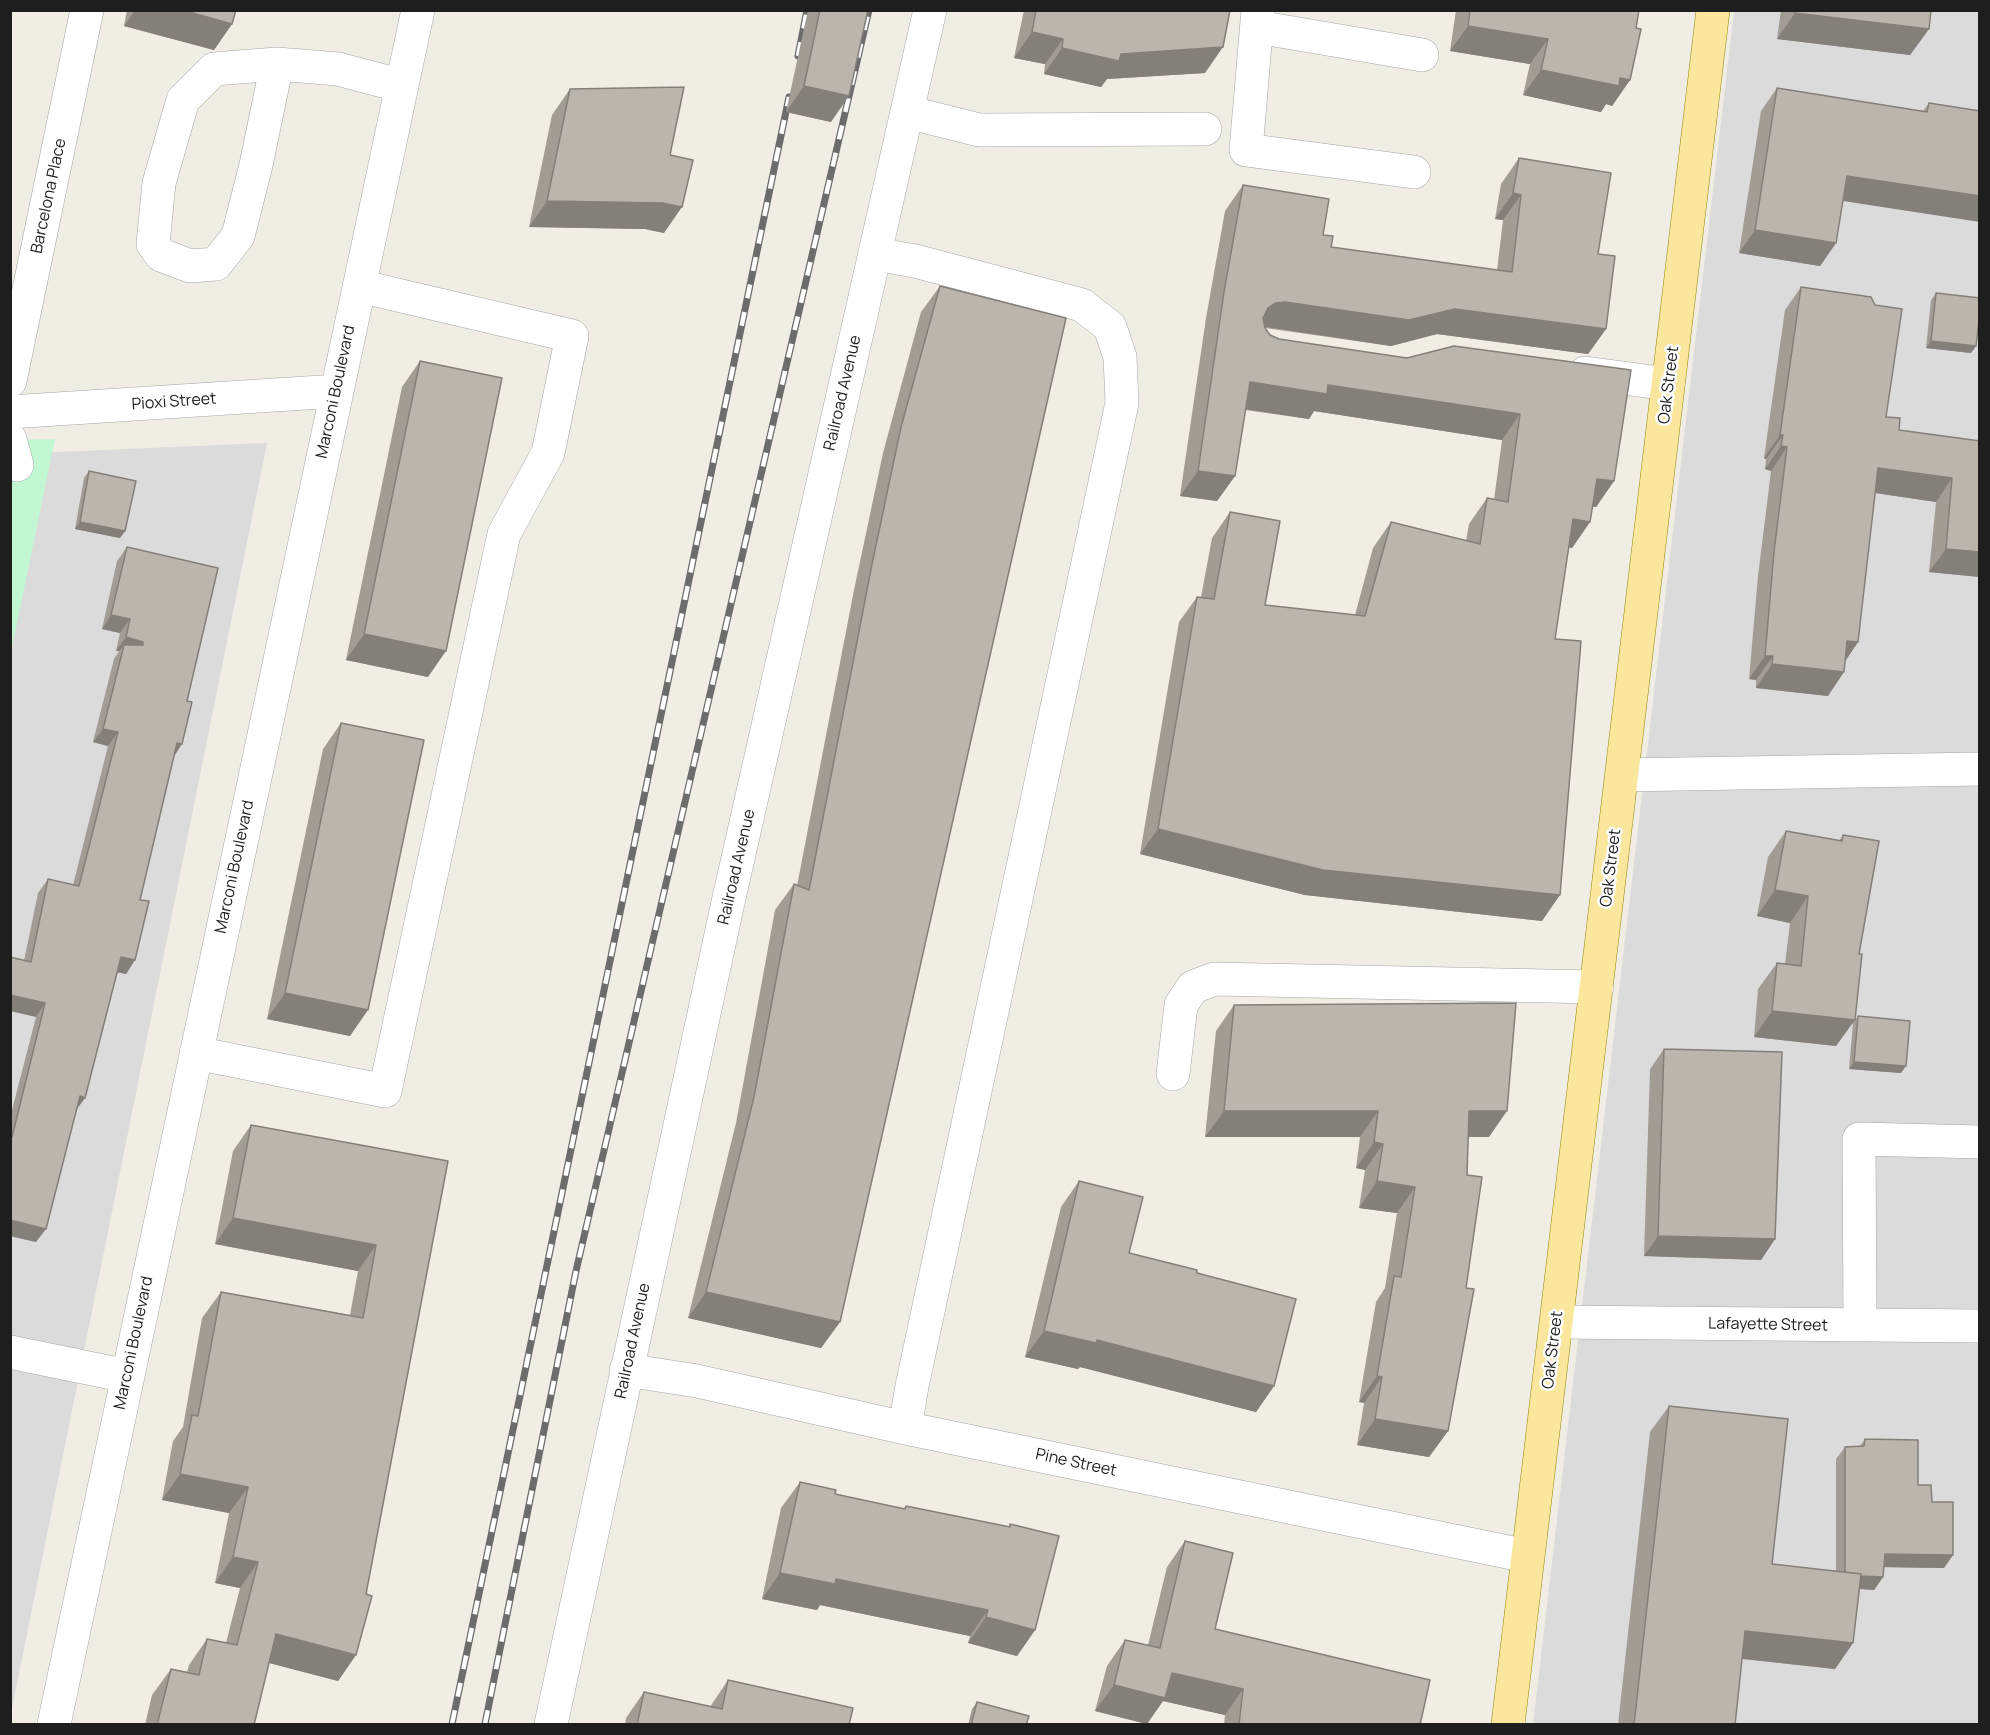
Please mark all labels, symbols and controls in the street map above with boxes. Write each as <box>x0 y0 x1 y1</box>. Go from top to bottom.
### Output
street label: Barcelona Place <box>27 137 71 255</box>
street label: Marconi Boulevard <box>313 324 359 460</box>
street label: Railroad Avenue <box>820 333 866 453</box>
street label: Oak Street <box>1655 345 1683 425</box>
street label: Pioxi Street <box>131 389 217 415</box>
street label: Marconi Boulevard <box>212 799 258 935</box>
street label: Railroad Avenue <box>714 807 760 927</box>
street label: Oak Street <box>1597 828 1625 908</box>
street label: Marconi Boulevard <box>111 1275 157 1411</box>
street label: Railroad Avenue <box>611 1281 655 1401</box>
street label: Oak Street <box>1539 1310 1567 1390</box>
street label: Lafayette Street <box>1708 1314 1828 1336</box>
street label: Pine Street <box>1034 1445 1118 1481</box>

